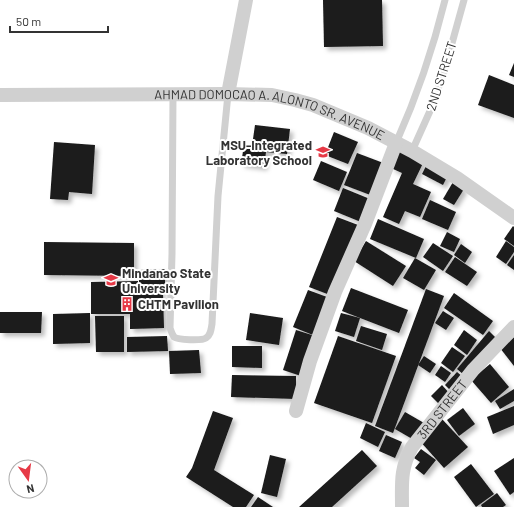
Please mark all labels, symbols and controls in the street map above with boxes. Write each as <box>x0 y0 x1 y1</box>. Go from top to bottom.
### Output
scale bar <box>10 8 108 34</box>
text: 50 m <box>16 14 41 28</box>
street label: 2ND STREET <box>422 39 460 113</box>
street label: AHMAD DOMOCAO A. ALONTO SR. AVENUE <box>154 86 388 143</box>
place label: MSU-Integrated Laboratory School <box>206 137 312 168</box>
school or university icon: MSU-Integrated Laboratory School <box>315 144 331 160</box>
place label: Mindanao State University <box>122 265 211 296</box>
school or university icon: Mindanao State University <box>103 272 119 288</box>
building icon: CHTM Pavilion <box>119 296 135 312</box>
place label: CHTM Pavilion <box>138 296 219 312</box>
street label: 3RD STREET <box>414 376 470 442</box>
north arrow <box>8 459 48 499</box>
text: N <box>25 482 36 496</box>

